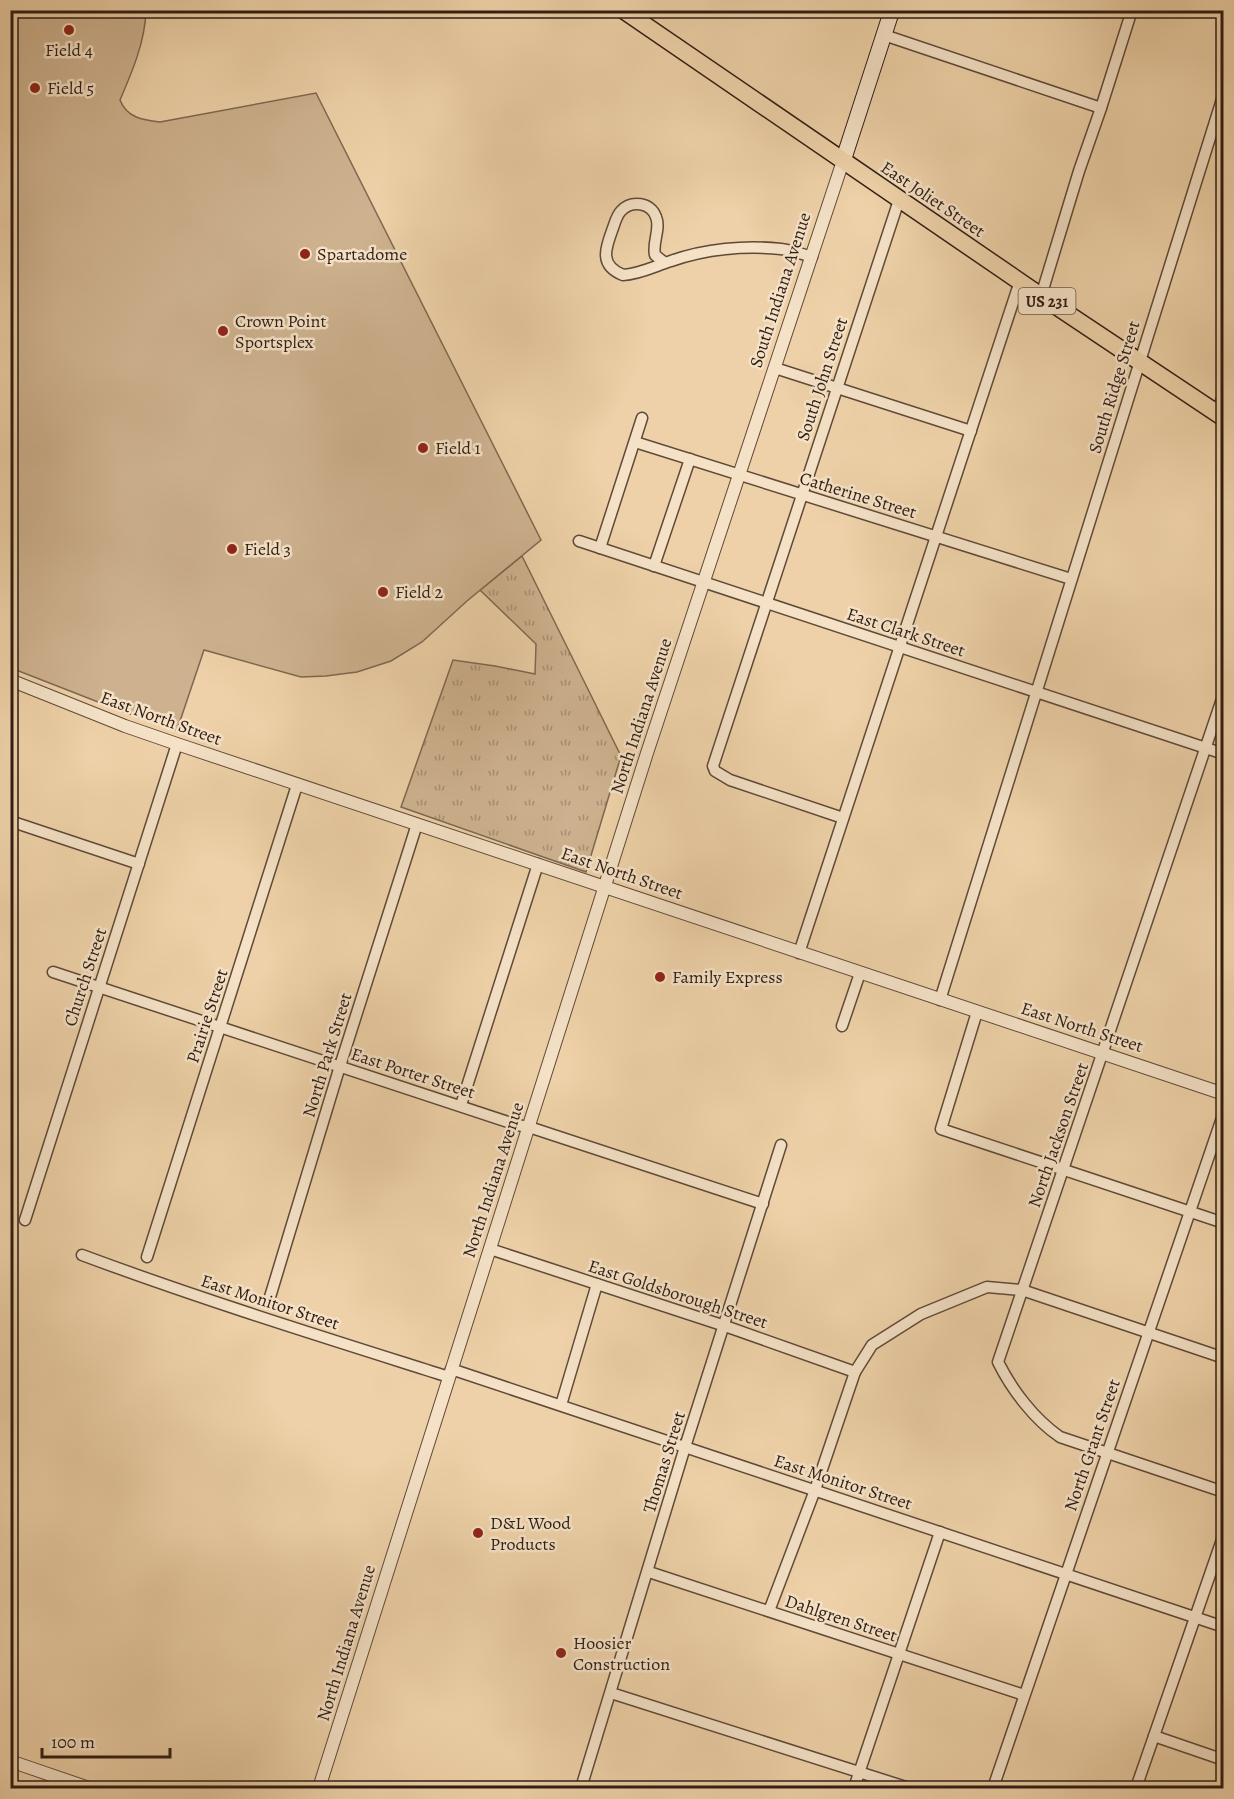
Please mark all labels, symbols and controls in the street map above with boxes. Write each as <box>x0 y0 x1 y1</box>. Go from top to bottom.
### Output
marker: Field 4 <box>62 23 76 37</box>
place label: Field 4 <box>45 38 93 62</box>
place label: Field 5 <box>47 76 94 100</box>
marker: Field 5 <box>28 81 42 95</box>
street label: East Joliet Street <box>876 155 990 243</box>
street label: South Indiana Avenue <box>744 209 816 371</box>
place label: Spartadome <box>317 242 407 266</box>
marker: Spartadome <box>298 247 312 261</box>
road number: US 231 <box>1018 288 1076 314</box>
place label: Crown Point Sportsplex <box>235 309 326 354</box>
street label: South John Street <box>791 314 853 444</box>
street label: South Ridge Street <box>1082 318 1146 456</box>
marker: Crown Point Sportsplex <box>216 324 230 338</box>
place label: Field 1 <box>435 436 481 460</box>
marker: Field 1 <box>416 441 430 455</box>
street label: Catherine Street <box>797 466 919 524</box>
place label: Field 3 <box>244 537 291 561</box>
marker: Field 3 <box>225 542 239 556</box>
place label: Field 2 <box>395 580 444 604</box>
marker: Field 2 <box>376 585 390 599</box>
street label: East Clark Street <box>844 602 968 662</box>
street label: North Indiana Avenue <box>605 635 677 797</box>
street label: East North Street <box>97 685 225 751</box>
street label: East North Street <box>558 841 686 905</box>
street label: Church Street <box>58 925 112 1029</box>
place label: Family Express <box>672 965 783 989</box>
street label: Prairie Street <box>180 966 234 1066</box>
marker: Family Express <box>653 970 667 984</box>
street label: North Park Street <box>297 990 357 1120</box>
street label: East North Street <box>1018 996 1146 1058</box>
street label: East Porter Street <box>348 1042 478 1104</box>
street label: North Jackson Street <box>1022 1059 1094 1211</box>
street label: North Indiana Avenue <box>457 1099 529 1261</box>
street label: East Goldsborough Street <box>585 1254 771 1334</box>
street label: East Monitor Street <box>198 1268 342 1336</box>
street label: North Grant Street <box>1058 1376 1126 1514</box>
street label: Thomas Street <box>637 1408 691 1516</box>
street label: East Monitor Street <box>771 1448 915 1516</box>
place label: D&L Wood Products <box>490 1511 571 1556</box>
marker: D&L Wood Products <box>471 1526 485 1540</box>
street label: North Indiana Avenue <box>311 1562 381 1724</box>
street label: Dahlgren Street <box>782 1589 900 1647</box>
place label: Hoosier Construction <box>573 1631 670 1676</box>
marker: Hoosier Construction <box>554 1646 568 1660</box>
scale bar <box>42 1721 170 1759</box>
text: 100 m <box>51 1730 95 1754</box>

